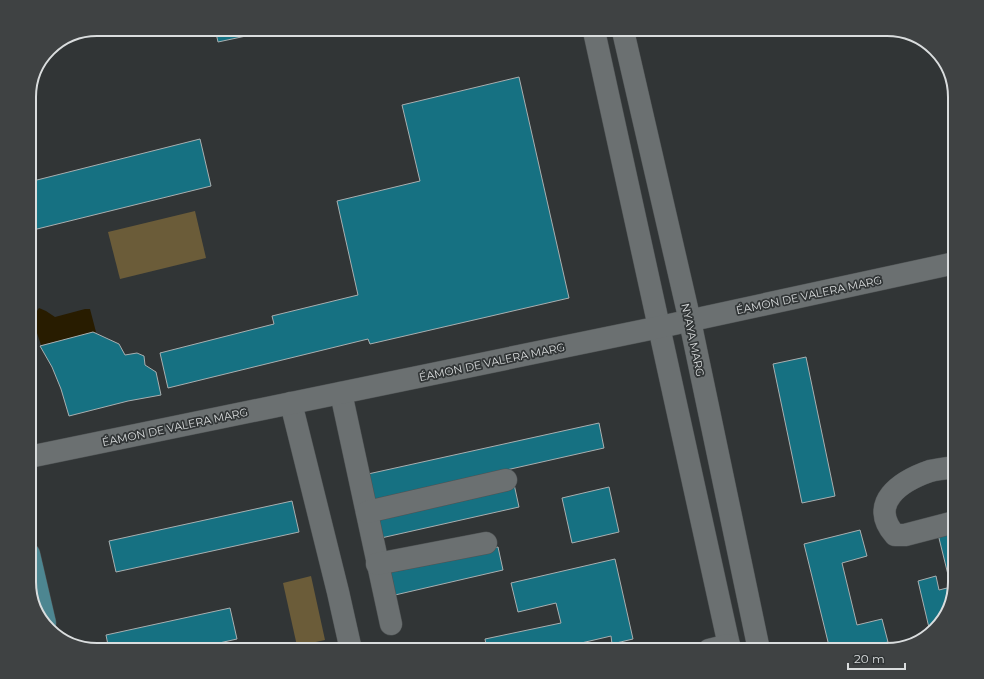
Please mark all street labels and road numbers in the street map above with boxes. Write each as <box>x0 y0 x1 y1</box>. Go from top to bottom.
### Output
street label: ÉAMON DE VALERA MARG <box>735 273 883 317</box>
street label: NYAYA MARG <box>678 302 708 378</box>
street label: ÉAMON DE VALERA MARG <box>418 340 566 384</box>
street label: ÉAMON DE VALERA MARG <box>101 405 249 449</box>

